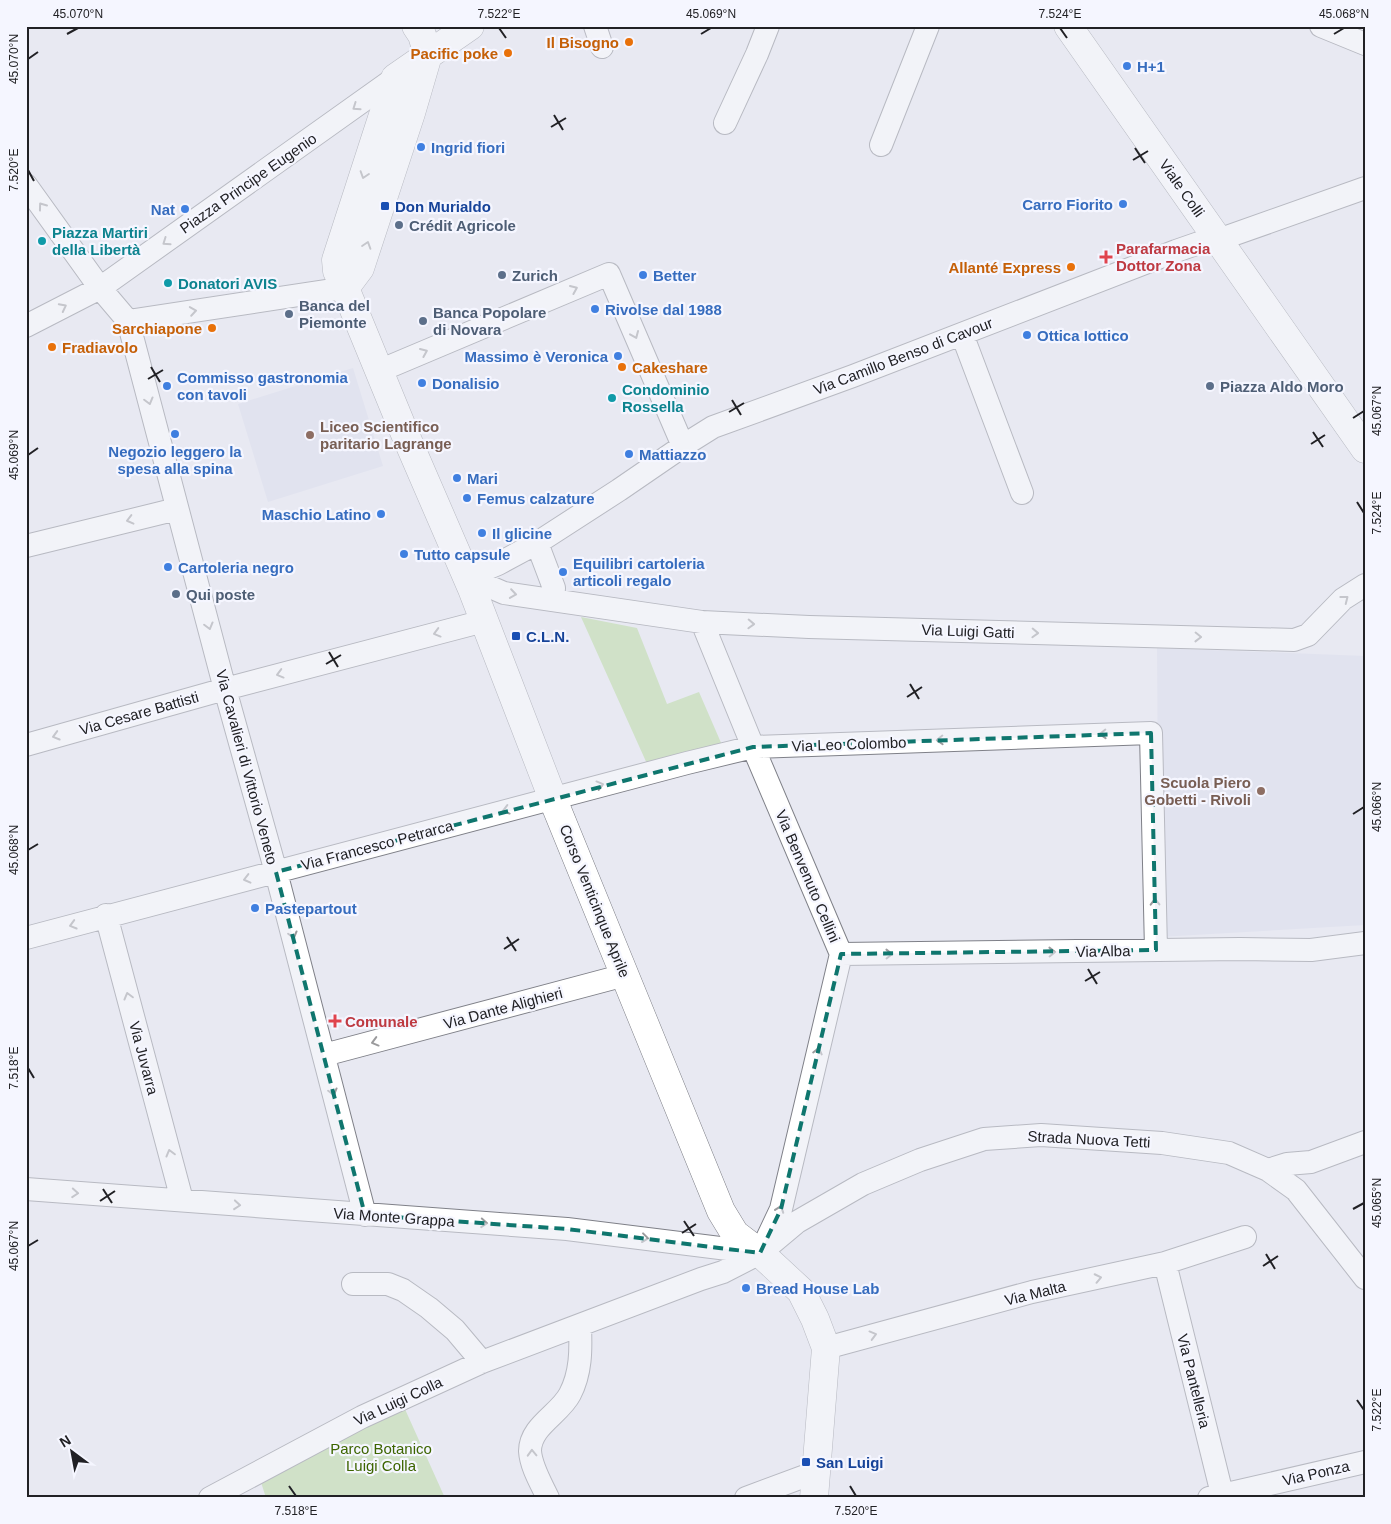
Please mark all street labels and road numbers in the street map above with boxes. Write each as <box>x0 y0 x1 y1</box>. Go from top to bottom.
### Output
street label: Piazza Principe Eugenio <box>177 129 319 237</box>
street label: Viale Colli <box>1156 156 1208 220</box>
street label: Via Camillo Benso di Cavour <box>811 314 995 398</box>
street label: Via Luigi Gatti <box>921 621 1015 641</box>
street label: Via Cavalieri di Vittorio Veneto <box>213 668 281 866</box>
street label: Via Cesare Battisti <box>77 688 201 738</box>
street label: Via Leo Colombo <box>791 734 907 754</box>
street label: Via Benvenuto Cellini <box>772 807 844 945</box>
street label: Via Francesco Petrarca <box>299 816 455 873</box>
street label: Corso Venticinque Aprile <box>557 822 633 980</box>
street label: Via Alba <box>1075 942 1131 960</box>
street label: Via Dante Alighieri <box>442 984 564 1032</box>
street label: Via Juvarra <box>126 1019 162 1097</box>
street label: Strada Nuova Tetti <box>1027 1127 1151 1151</box>
street label: Via Monte Grappa <box>333 1204 456 1230</box>
street label: Via Malta <box>1003 1277 1068 1309</box>
street label: Via Pantelleria <box>1174 1332 1214 1430</box>
street label: Via Luigi Colla <box>351 1373 446 1429</box>
street label: Via Ponza <box>1281 1457 1352 1489</box>

